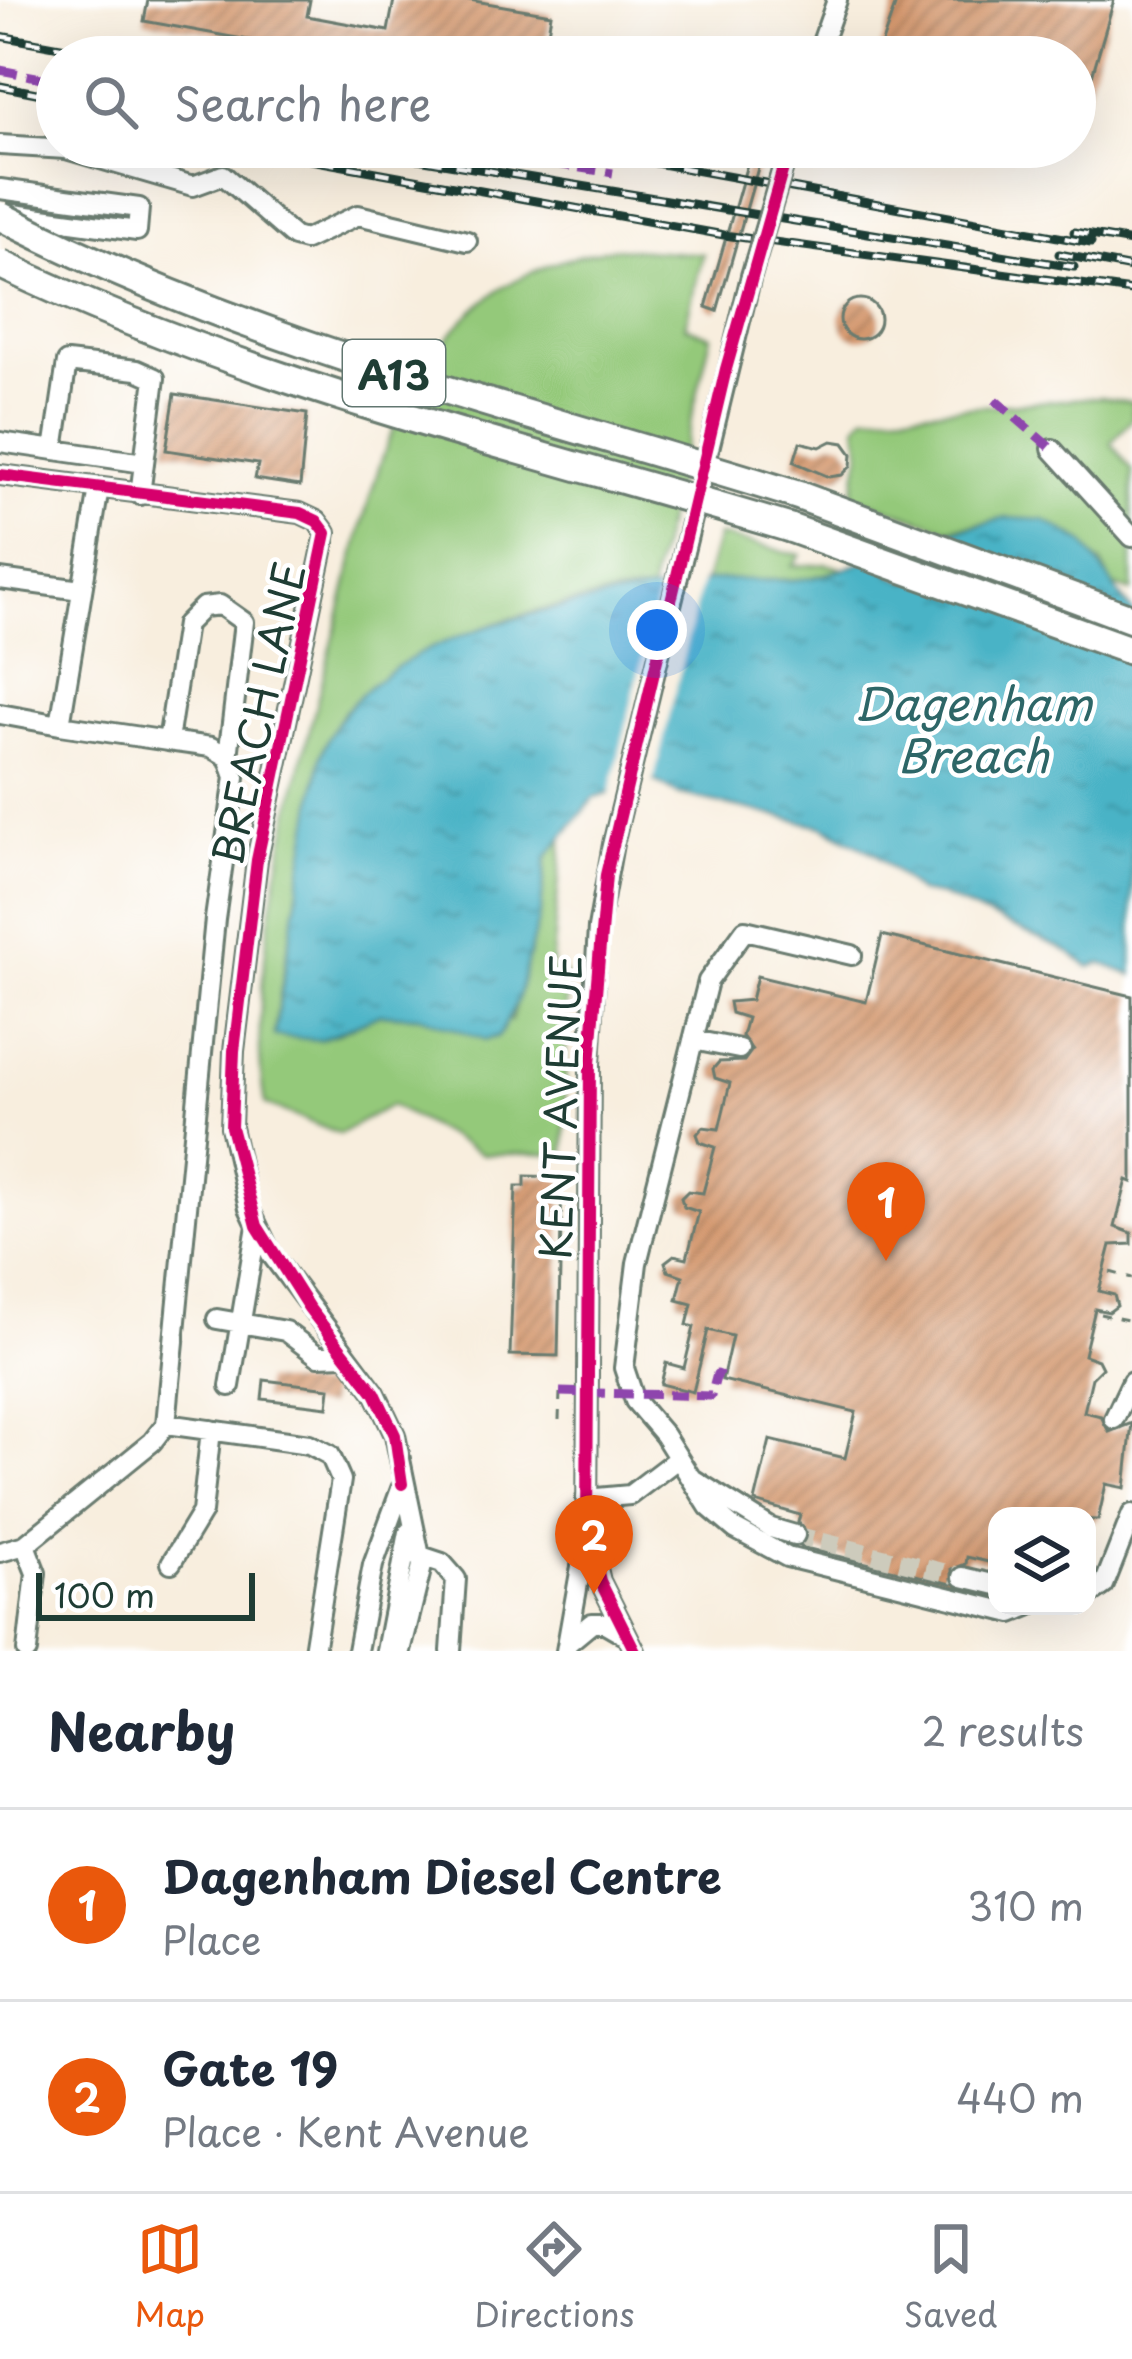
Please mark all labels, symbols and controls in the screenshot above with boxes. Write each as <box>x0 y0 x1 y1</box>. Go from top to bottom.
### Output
search box <box>36 36 1096 168</box>
text: Search here <box>174 68 431 136</box>
icon: search <box>78 69 144 135</box>
road number: A13 <box>343 340 445 406</box>
street label: BREACH LANE <box>194 556 320 870</box>
your location <box>627 600 687 660</box>
water label: Dagenham Breach <box>854 668 1093 788</box>
street label: KENT AVENUE <box>522 953 596 1261</box>
pin: 1 <box>847 1162 925 1261</box>
pin: 2 <box>555 1495 633 1594</box>
map controls <box>988 1507 1096 1615</box>
button: layers <box>988 1507 1096 1615</box>
scale bar <box>36 1567 255 1620</box>
text: 100 m <box>54 1569 155 1619</box>
text: Nearby <box>48 1691 235 1768</box>
text: 2 results <box>922 1700 1084 1759</box>
text: Dagenham Diesel Centre <box>162 1841 722 1909</box>
text: 1 <box>78 1875 96 1934</box>
text: 310 m <box>967 1875 1084 1934</box>
text: Place <box>162 1909 262 1968</box>
text: Gate 19 <box>162 2033 338 2101</box>
text: 2 <box>73 2067 101 2126</box>
text: 440 m <box>956 2067 1084 2126</box>
text: Place · Kent Avenue <box>162 2101 530 2160</box>
tab: Map <box>135 2216 205 2338</box>
tab: Directions <box>474 2216 635 2338</box>
tab: Saved <box>904 2216 997 2338</box>

